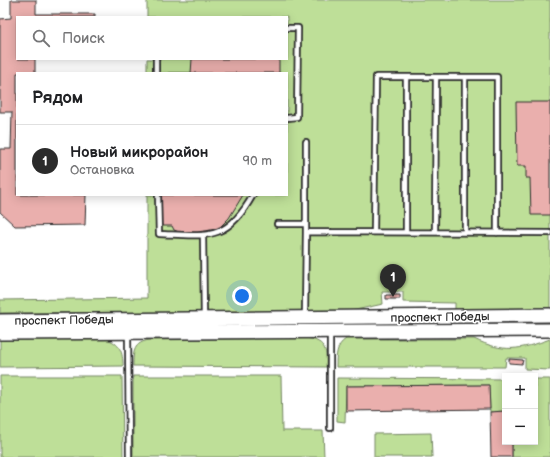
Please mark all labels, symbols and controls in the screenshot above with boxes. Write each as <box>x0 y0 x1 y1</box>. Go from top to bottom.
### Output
search box <box>16 16 288 60</box>
icon: search <box>30 27 52 49</box>
text: Поиск <box>62 29 105 48</box>
text: Рядом <box>32 88 83 108</box>
text: Новый микрорайон <box>70 143 208 162</box>
text: 1 <box>42 153 48 169</box>
text: 90 m <box>243 153 272 169</box>
text: Остановка <box>70 162 135 178</box>
pin: 1 <box>380 264 406 297</box>
your location <box>232 286 252 306</box>
street label: проспект Победы <box>390 309 490 326</box>
street label: проспект Победы <box>14 312 114 329</box>
map controls <box>502 373 538 445</box>
button: + <box>502 373 538 409</box>
button: − <box>502 409 538 445</box>

